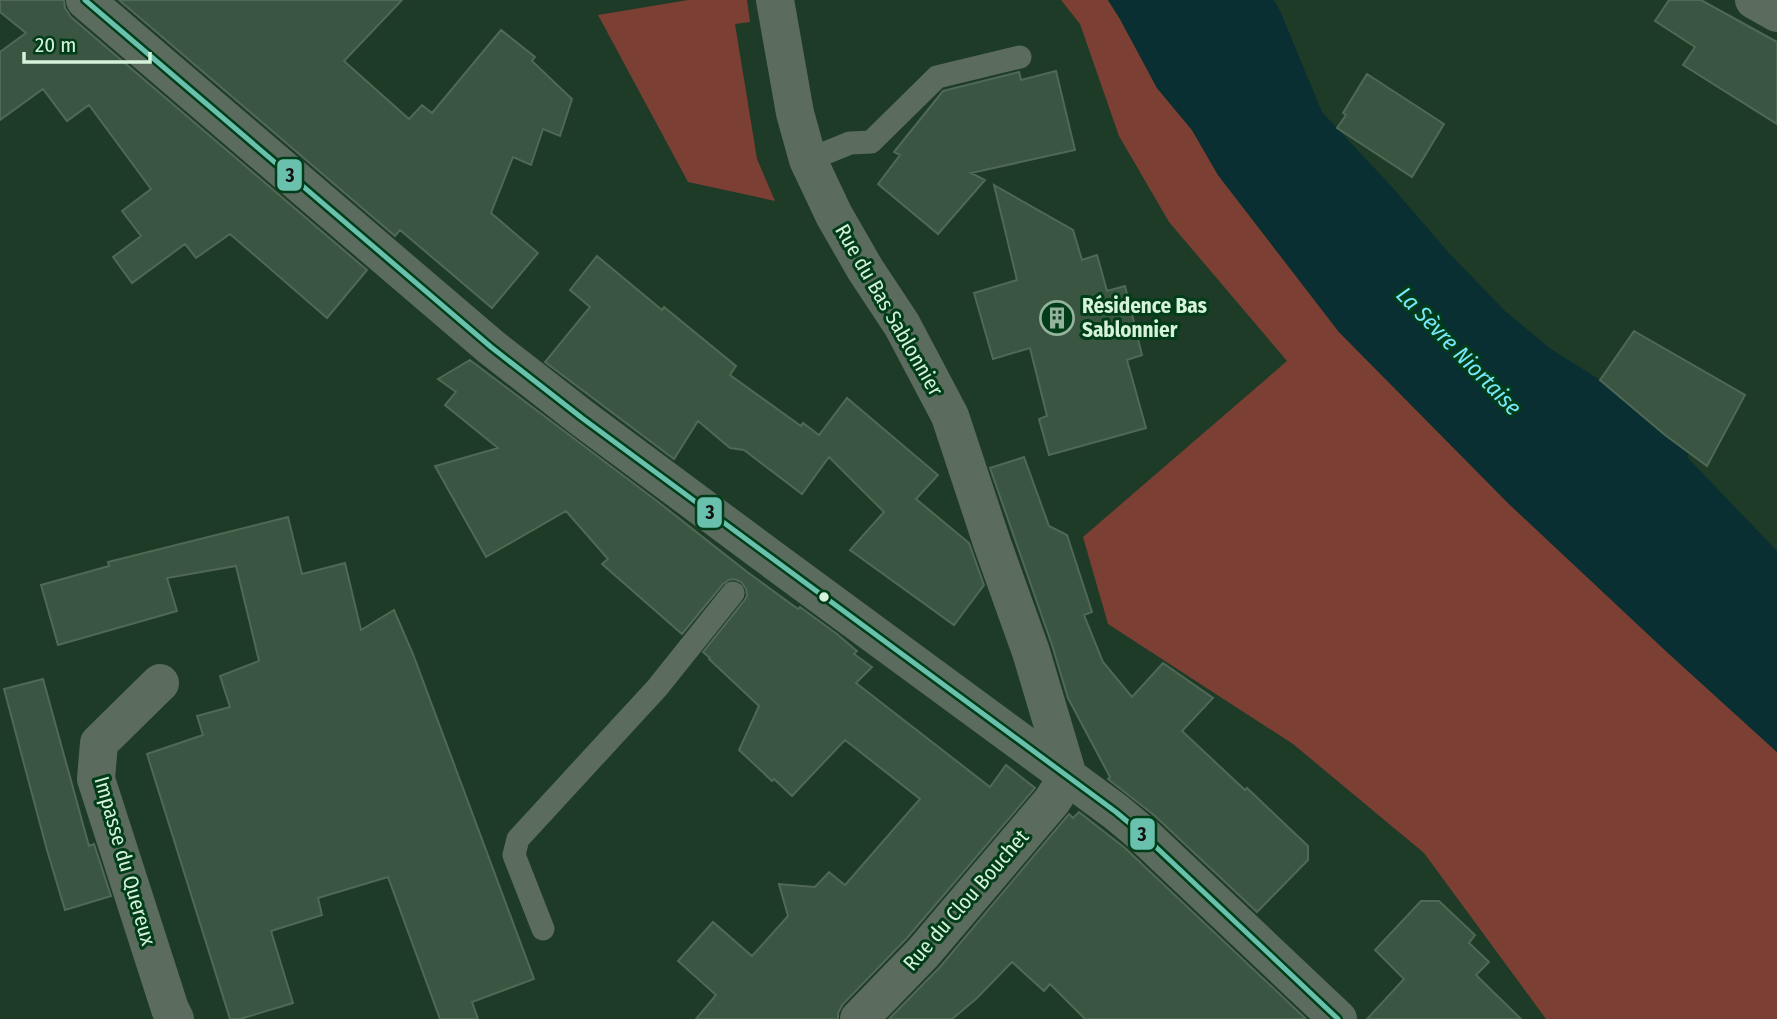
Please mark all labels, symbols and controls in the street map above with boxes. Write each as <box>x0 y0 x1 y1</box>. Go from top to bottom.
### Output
scale bar <box>24 21 150 65</box>
text: 20 m <box>35 32 76 58</box>
line badge: 3 <box>276 158 303 192</box>
text: 3 <box>285 164 295 187</box>
street label: Rue du Bas Sablonnier <box>829 220 949 401</box>
water label: La Sèvre Niortaise <box>1391 281 1527 421</box>
place label: Résidence Bas Sablonnier <box>1082 293 1207 343</box>
building icon: Résidence Bas Sablonnier <box>1038 299 1076 337</box>
line badge: 3 <box>696 496 723 529</box>
text: 3 <box>705 501 715 524</box>
unlabelled marker <box>817 590 831 604</box>
street label: Impasse du Quereux <box>88 773 162 949</box>
line badge: 3 <box>1129 817 1156 851</box>
text: 3 <box>1137 823 1147 846</box>
street label: Rue du Clou Bouchet <box>898 824 1034 976</box>

